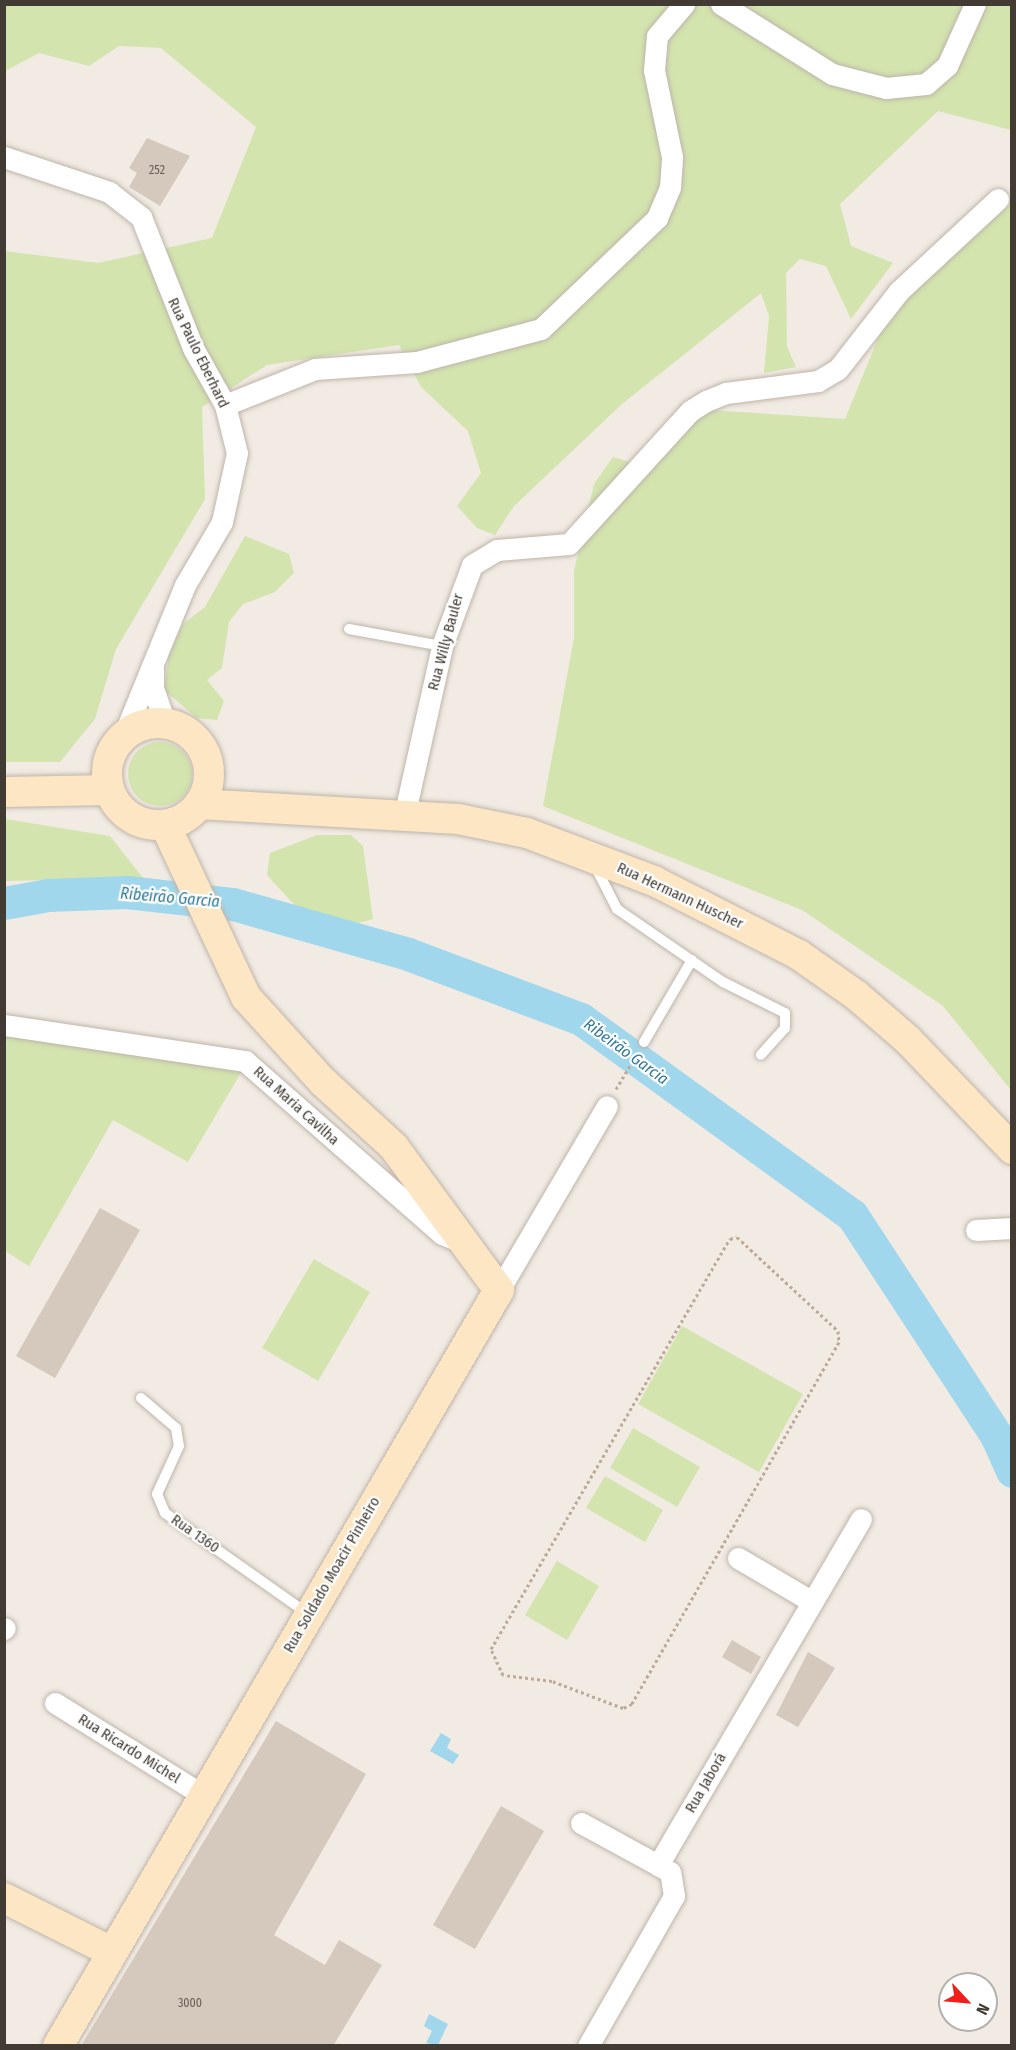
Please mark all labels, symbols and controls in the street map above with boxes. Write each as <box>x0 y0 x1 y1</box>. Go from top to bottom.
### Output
house number: 252 <box>149 164 165 178</box>
street label: Rua Paulo Eberhard <box>164 295 232 411</box>
street label: Rua Willy Bauler <box>424 591 468 693</box>
street label: Rua Hermann Huscher <box>614 859 746 933</box>
water label: Ribeirão Garcia <box>119 884 221 912</box>
water label: Ribeirão Garcia <box>580 1015 672 1089</box>
street label: Rua Maria Cavilha <box>249 1063 343 1149</box>
street label: Rua Soldado Moacir Pinheiro <box>280 1494 384 1656</box>
street label: Rua 1360 <box>167 1511 223 1557</box>
street label: Rua Ricardo Michel <box>75 1710 183 1788</box>
street label: Rua Jaborá <box>682 1750 730 1816</box>
north arrow <box>938 1972 998 2032</box>
house number: 3000 <box>178 1997 202 2011</box>
text: N <box>972 2001 993 2018</box>

